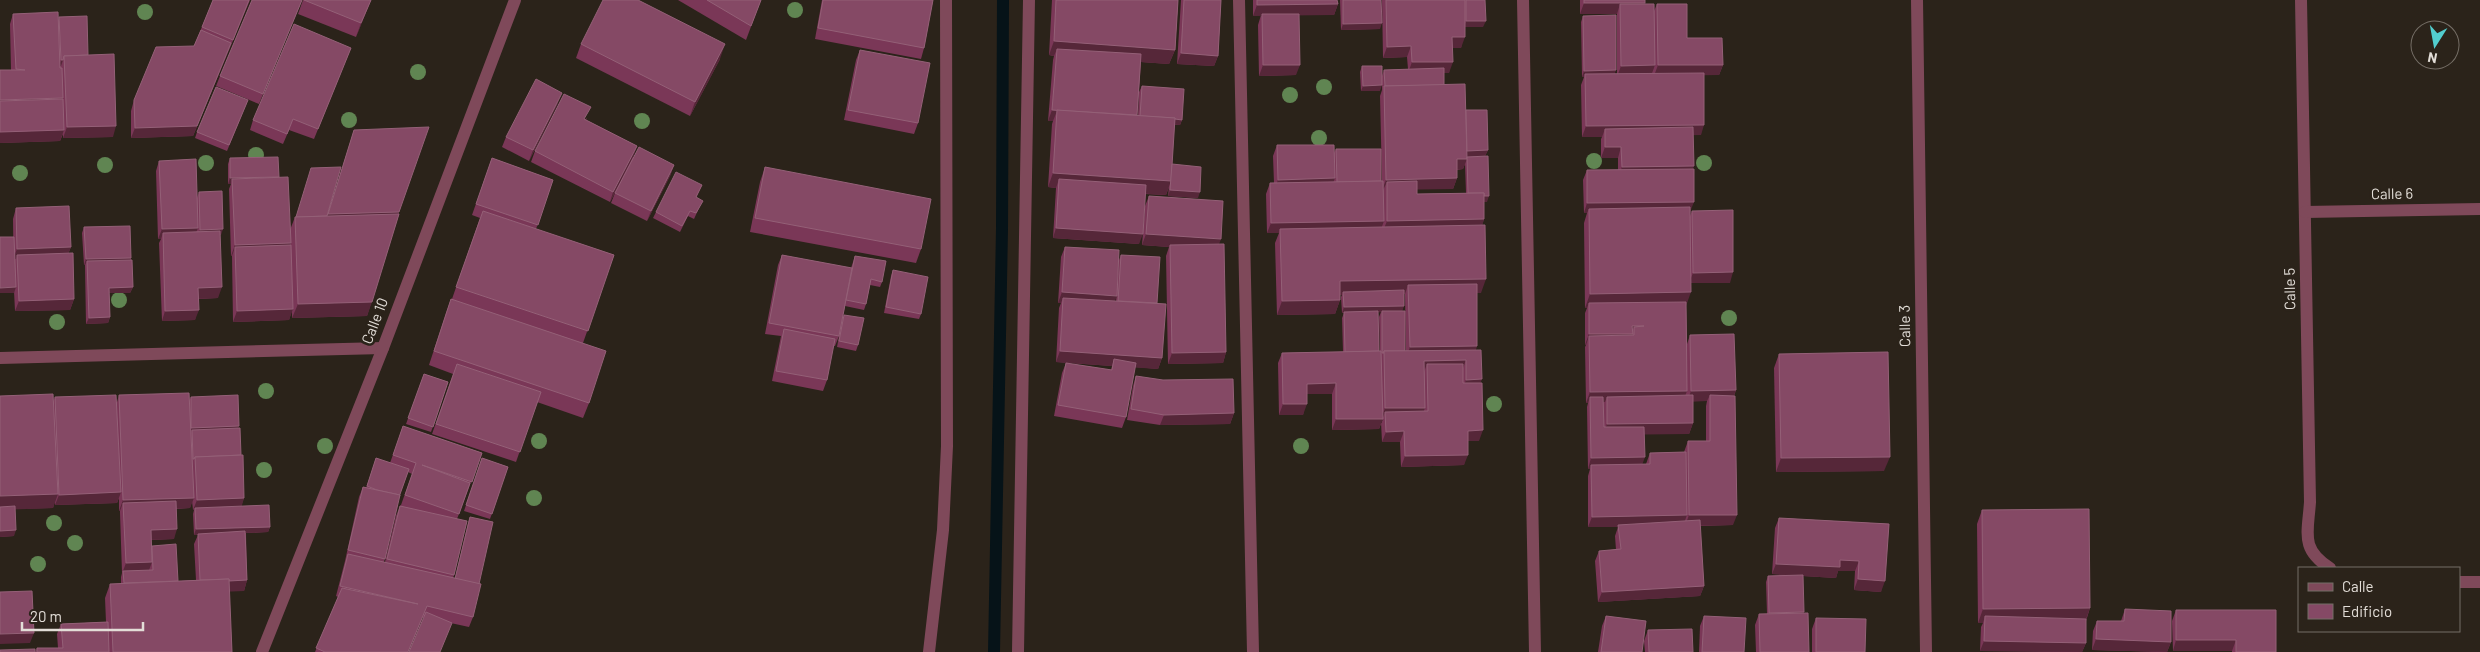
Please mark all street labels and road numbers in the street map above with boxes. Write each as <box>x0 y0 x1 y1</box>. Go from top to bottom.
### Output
street label: Calle 6 <box>2371 184 2413 202</box>
street label: Calle 5 <box>2280 268 2298 310</box>
street label: Calle 10 <box>357 295 391 346</box>
street label: Calle 3 <box>1895 305 1913 347</box>

